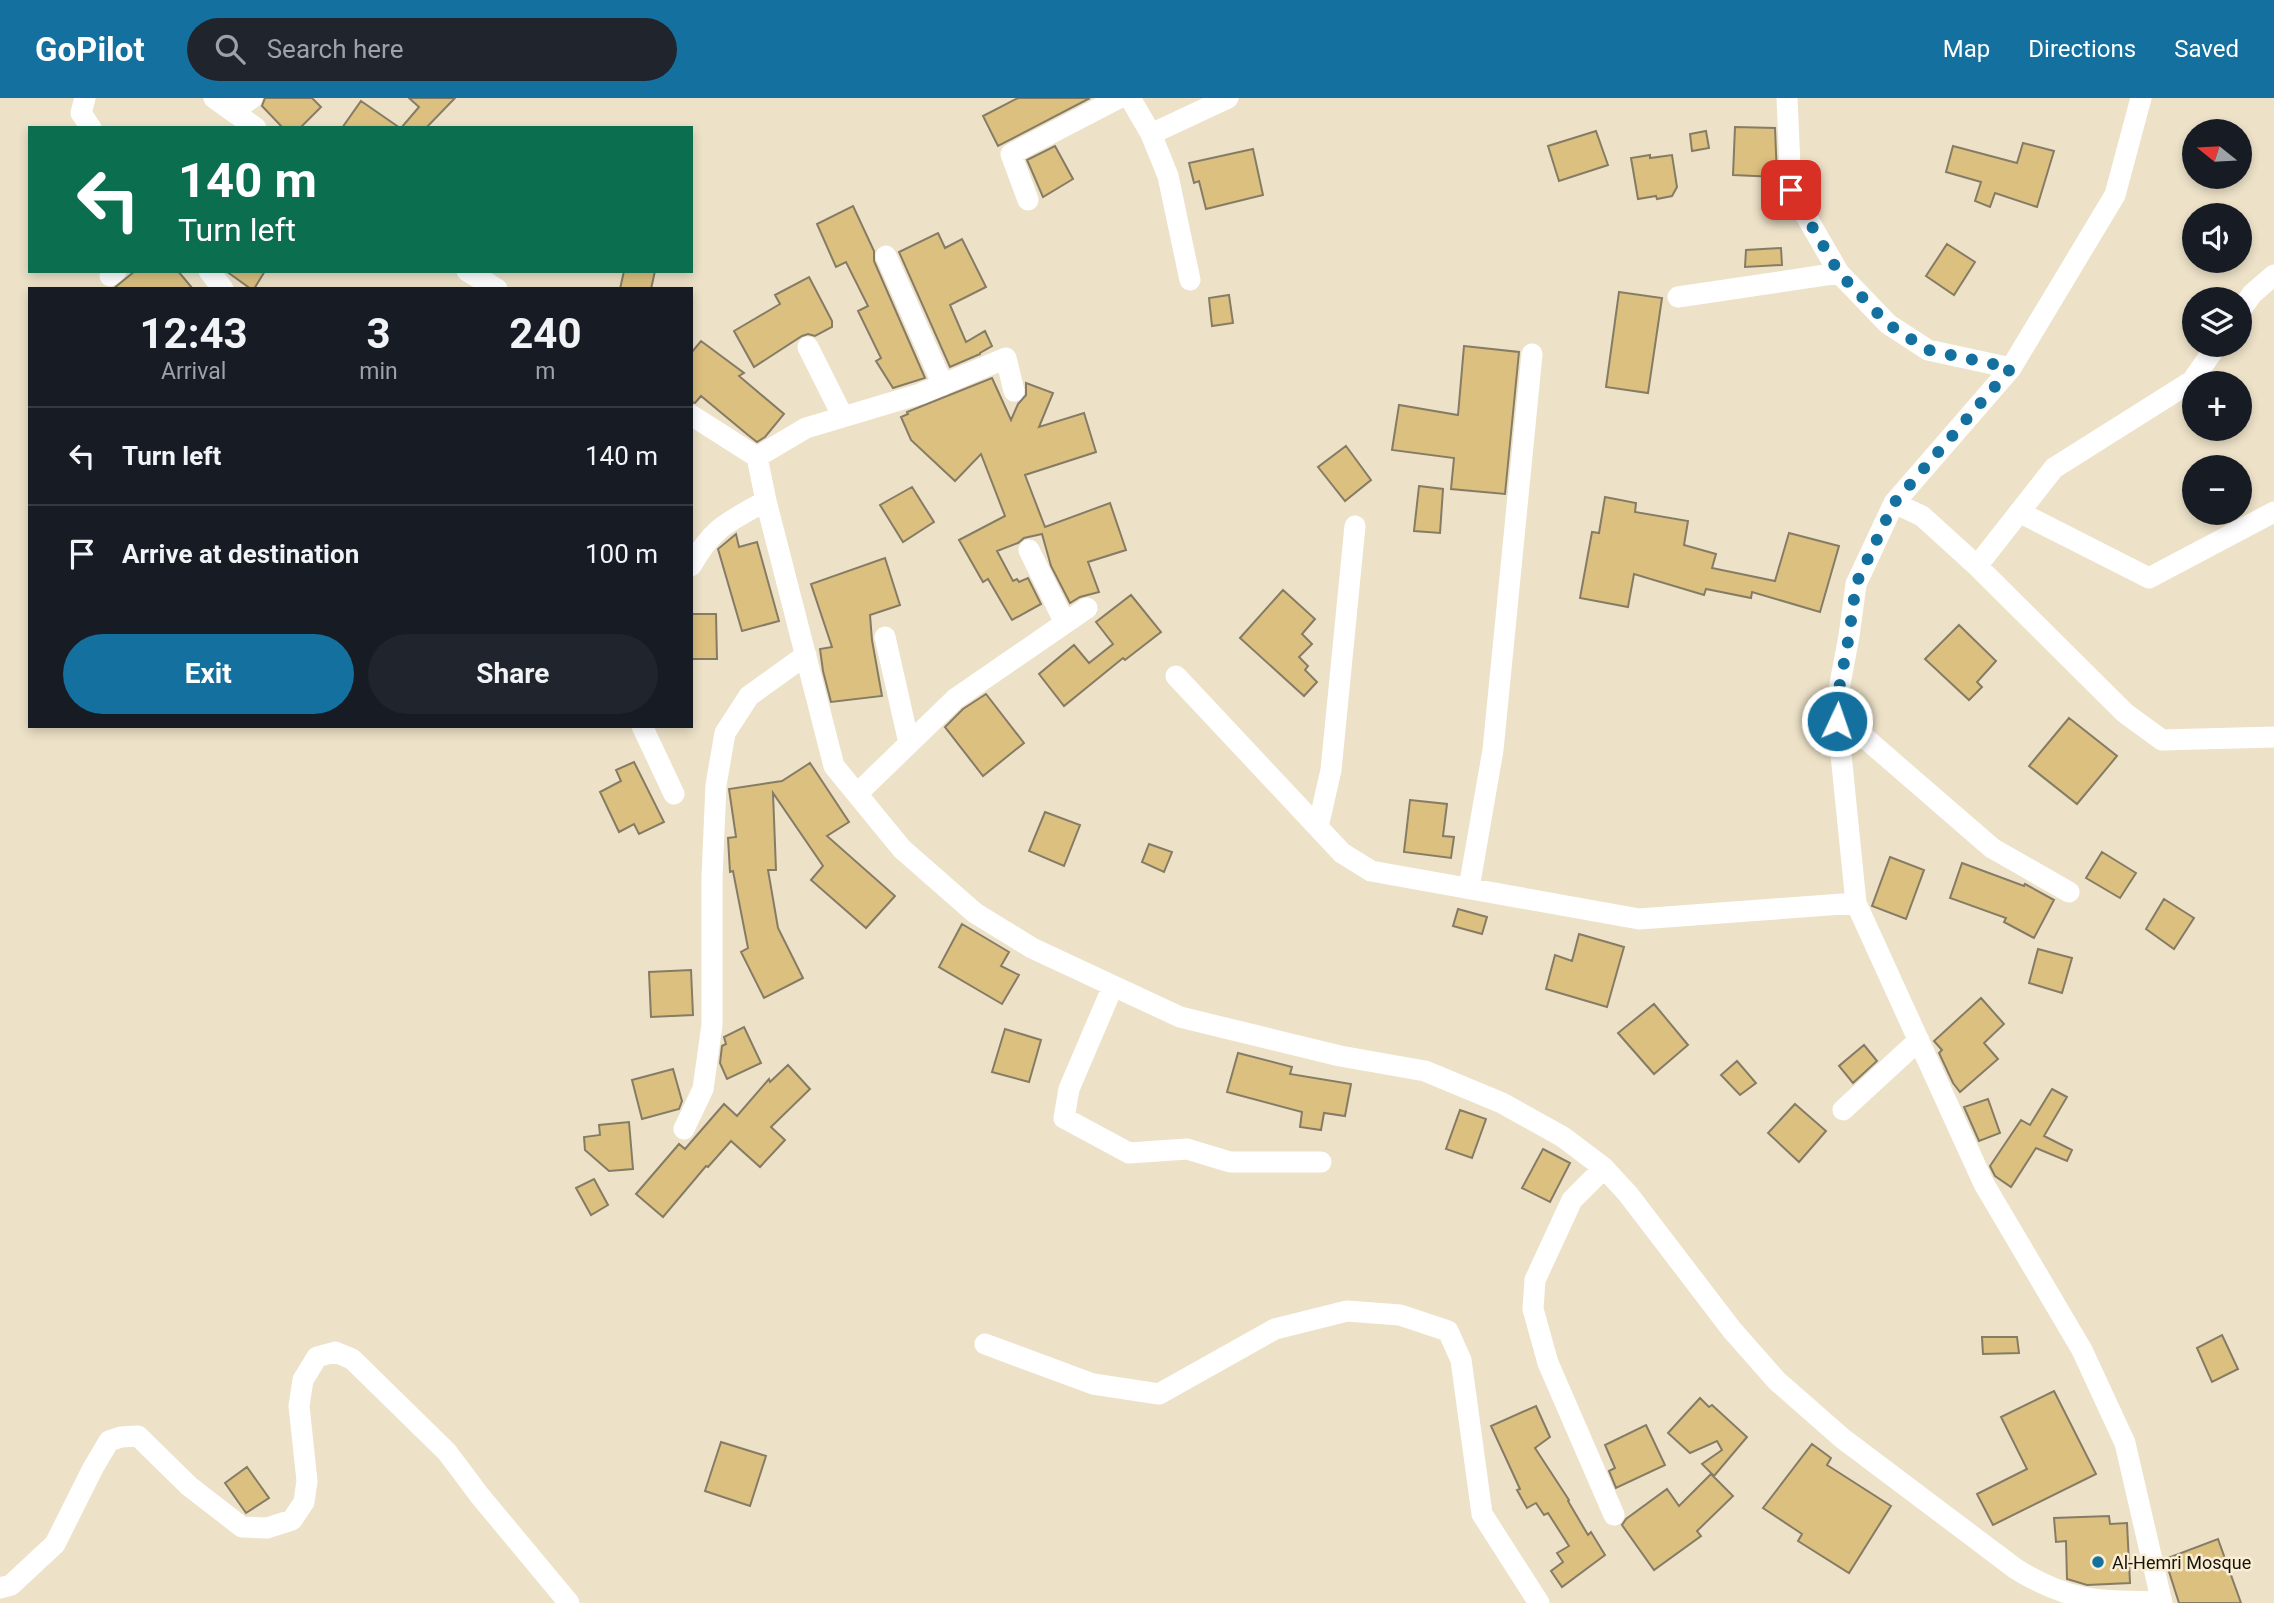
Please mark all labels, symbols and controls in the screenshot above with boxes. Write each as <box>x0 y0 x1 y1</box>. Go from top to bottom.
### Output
search box <box>187 18 677 81</box>
text: GoPilot <box>35 30 145 69</box>
icon: search <box>211 30 249 68</box>
text: Search here <box>267 34 403 64</box>
text: Map <box>1943 35 1990 63</box>
text: Directions <box>2028 35 2136 63</box>
text: Saved <box>2174 35 2239 63</box>
north arrow <box>2182 119 2252 189</box>
map controls <box>2182 119 2252 525</box>
text: 140 m <box>178 152 317 209</box>
icon: left <box>63 154 154 245</box>
pin <box>1761 160 1821 220</box>
icon: arrive <box>1772 171 1810 209</box>
button: sound <box>2182 203 2252 273</box>
text: Turn left <box>178 211 296 249</box>
button: layers <box>2182 287 2252 357</box>
text: 12:43 <box>140 309 248 358</box>
text: 3 <box>366 309 391 358</box>
text: 240 <box>509 309 582 358</box>
text: Arrival <box>161 358 226 385</box>
text: min <box>359 358 398 385</box>
text: m <box>535 358 555 385</box>
button: + <box>2182 371 2252 441</box>
icon: left <box>63 437 101 475</box>
text: Turn left <box>122 441 221 471</box>
text: 140 m <box>585 441 658 471</box>
button: − <box>2182 455 2252 525</box>
icon: arrive <box>63 535 101 573</box>
text: Arrive at destination <box>122 539 359 569</box>
text: 100 m <box>585 539 658 569</box>
button: Exit <box>63 634 354 714</box>
button: Share <box>368 634 658 714</box>
position arrow <box>1800 684 1874 758</box>
place label: Al-Hemri Mosque <box>2112 1552 2251 1573</box>
marker: Al-Hemri Mosque <box>2090 1554 2106 1570</box>

